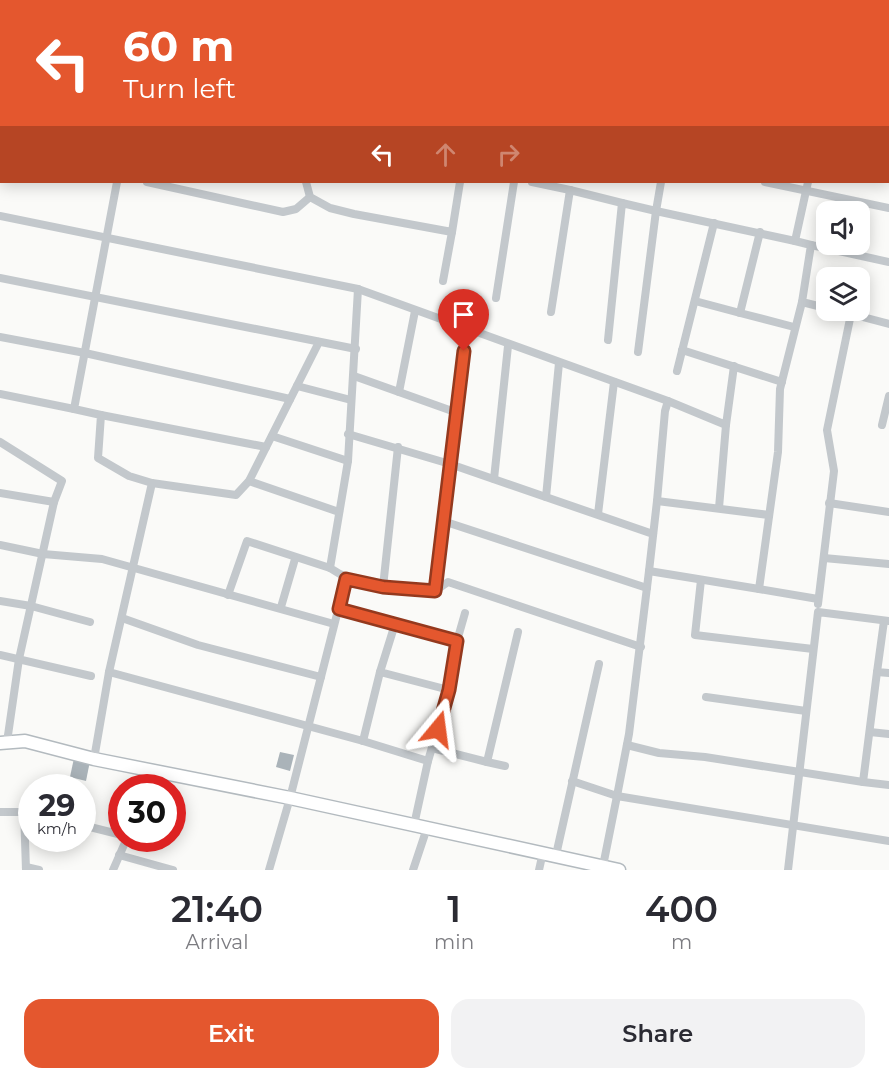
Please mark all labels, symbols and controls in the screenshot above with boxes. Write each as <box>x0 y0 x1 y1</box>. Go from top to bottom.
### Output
text: 60 m <box>123 20 234 72</box>
icon: left <box>24 24 102 102</box>
text: Turn left <box>123 72 236 105</box>
icon: left <box>366 138 399 171</box>
icon: ahead <box>429 138 462 171</box>
icon: right <box>492 138 525 171</box>
map controls <box>816 201 870 321</box>
button: sound <box>816 201 870 255</box>
button: layers <box>816 267 870 321</box>
pin <box>438 289 489 351</box>
icon: arrive <box>447 298 480 331</box>
position arrow <box>406 697 470 761</box>
speed limit sign: 30 <box>108 774 186 852</box>
text: 29 <box>39 787 75 824</box>
text: km/h <box>37 819 77 838</box>
text: 21:40 <box>171 887 263 931</box>
text: 1 <box>447 887 461 931</box>
text: 400 <box>645 887 718 931</box>
text: Arrival <box>185 930 249 954</box>
text: min <box>434 930 474 954</box>
text: m <box>671 930 692 954</box>
button: Exit <box>24 999 439 1068</box>
button: Share <box>451 999 865 1068</box>

